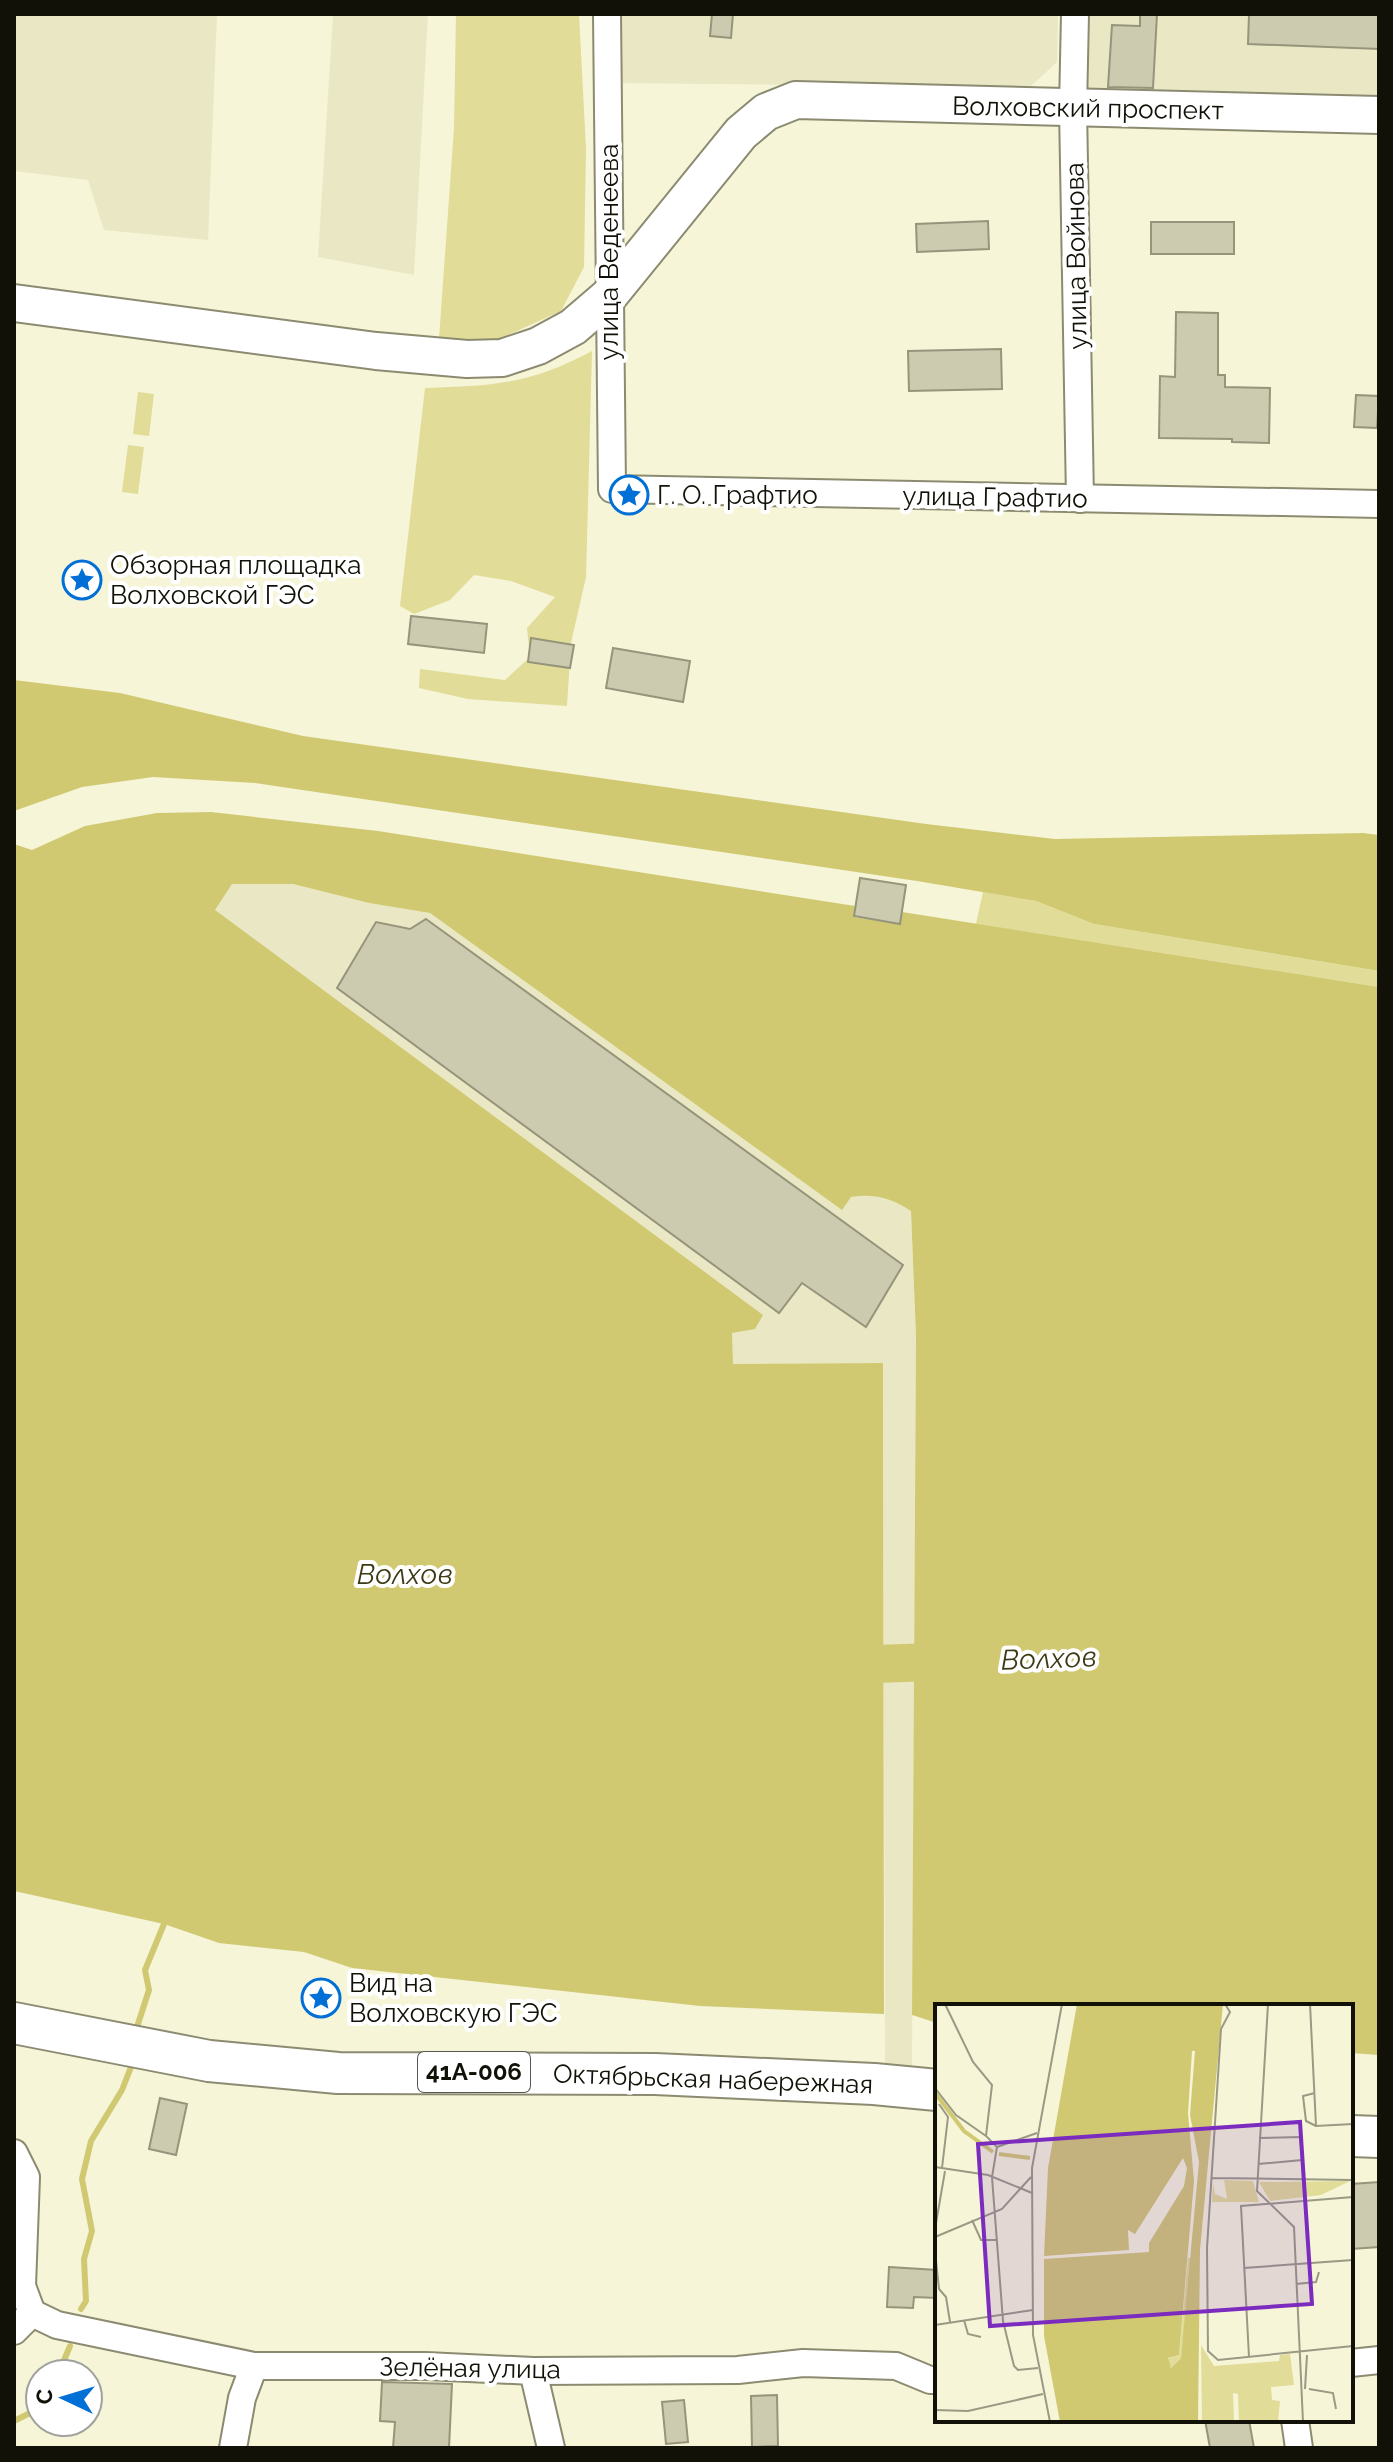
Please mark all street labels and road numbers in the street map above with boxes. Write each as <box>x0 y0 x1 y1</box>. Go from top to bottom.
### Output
street label: Волховский проспект <box>952 91 1224 125</box>
street label: улица Веденеева <box>594 144 624 360</box>
street label: улица Войнова <box>1059 162 1093 350</box>
street label: улица Графтио <box>902 480 1088 514</box>
road number: 41А-006 <box>418 2052 530 2092</box>
street label: Октябрьская набережная <box>552 2058 874 2100</box>
street label: Зелёная улица <box>379 2351 561 2385</box>

